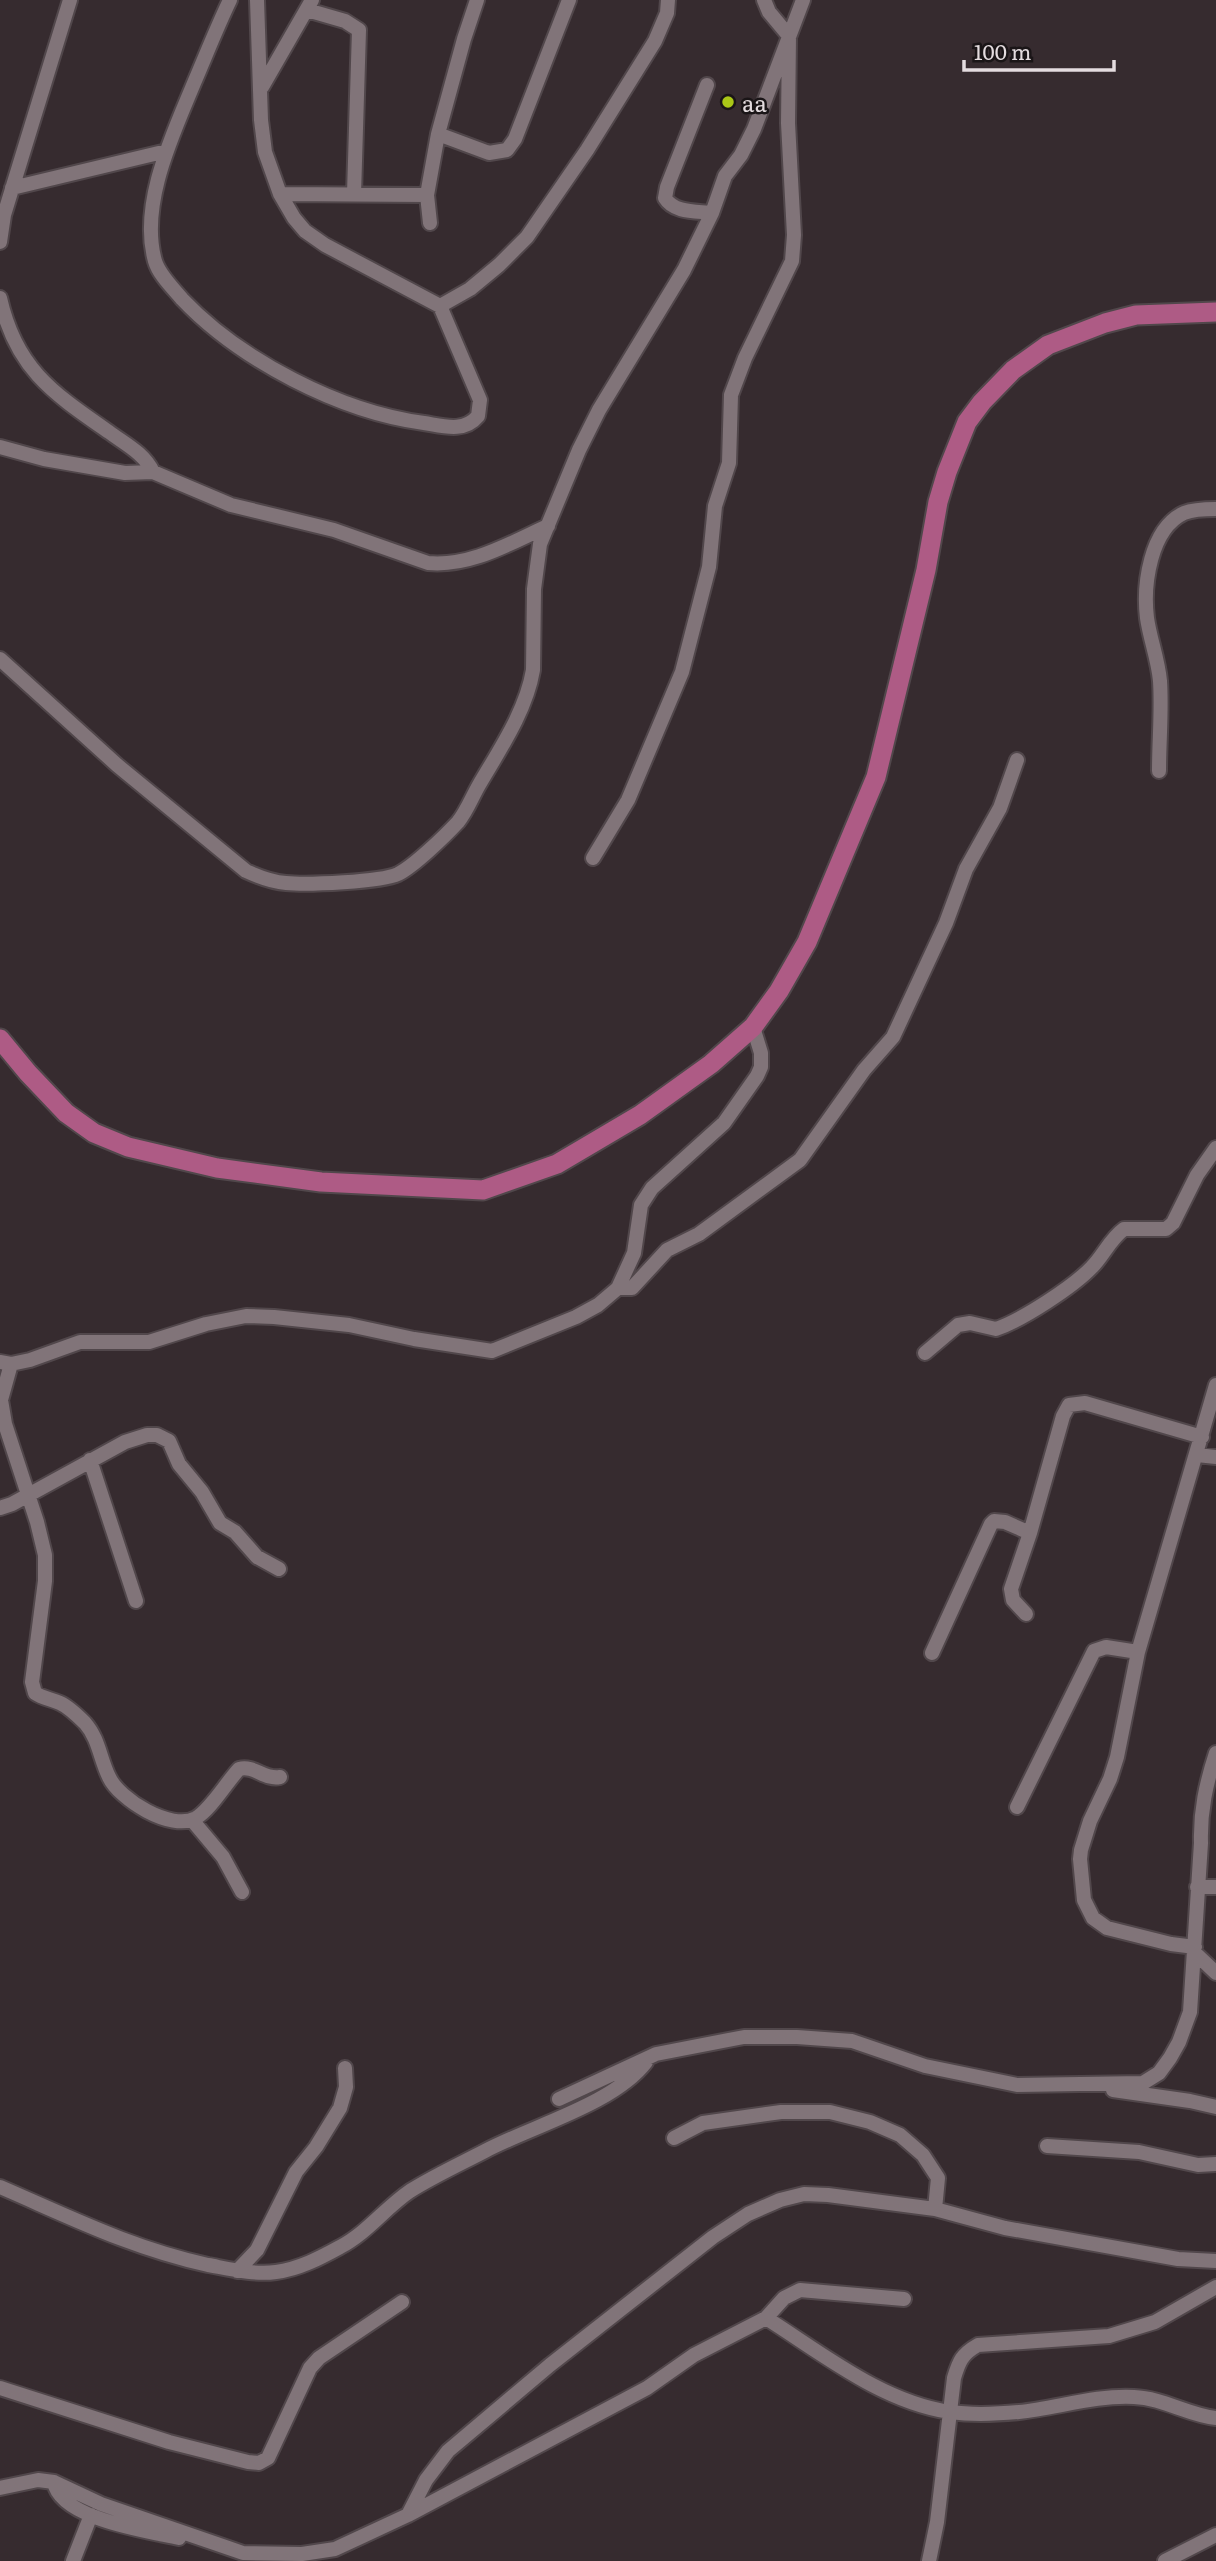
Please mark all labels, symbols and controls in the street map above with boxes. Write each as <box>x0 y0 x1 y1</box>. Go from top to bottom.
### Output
scale bar <box>964 28 1114 72</box>
text: 100 m <box>974 35 1031 66</box>
place label: aa <box>742 85 767 119</box>
marker: aa <box>720 94 736 110</box>

